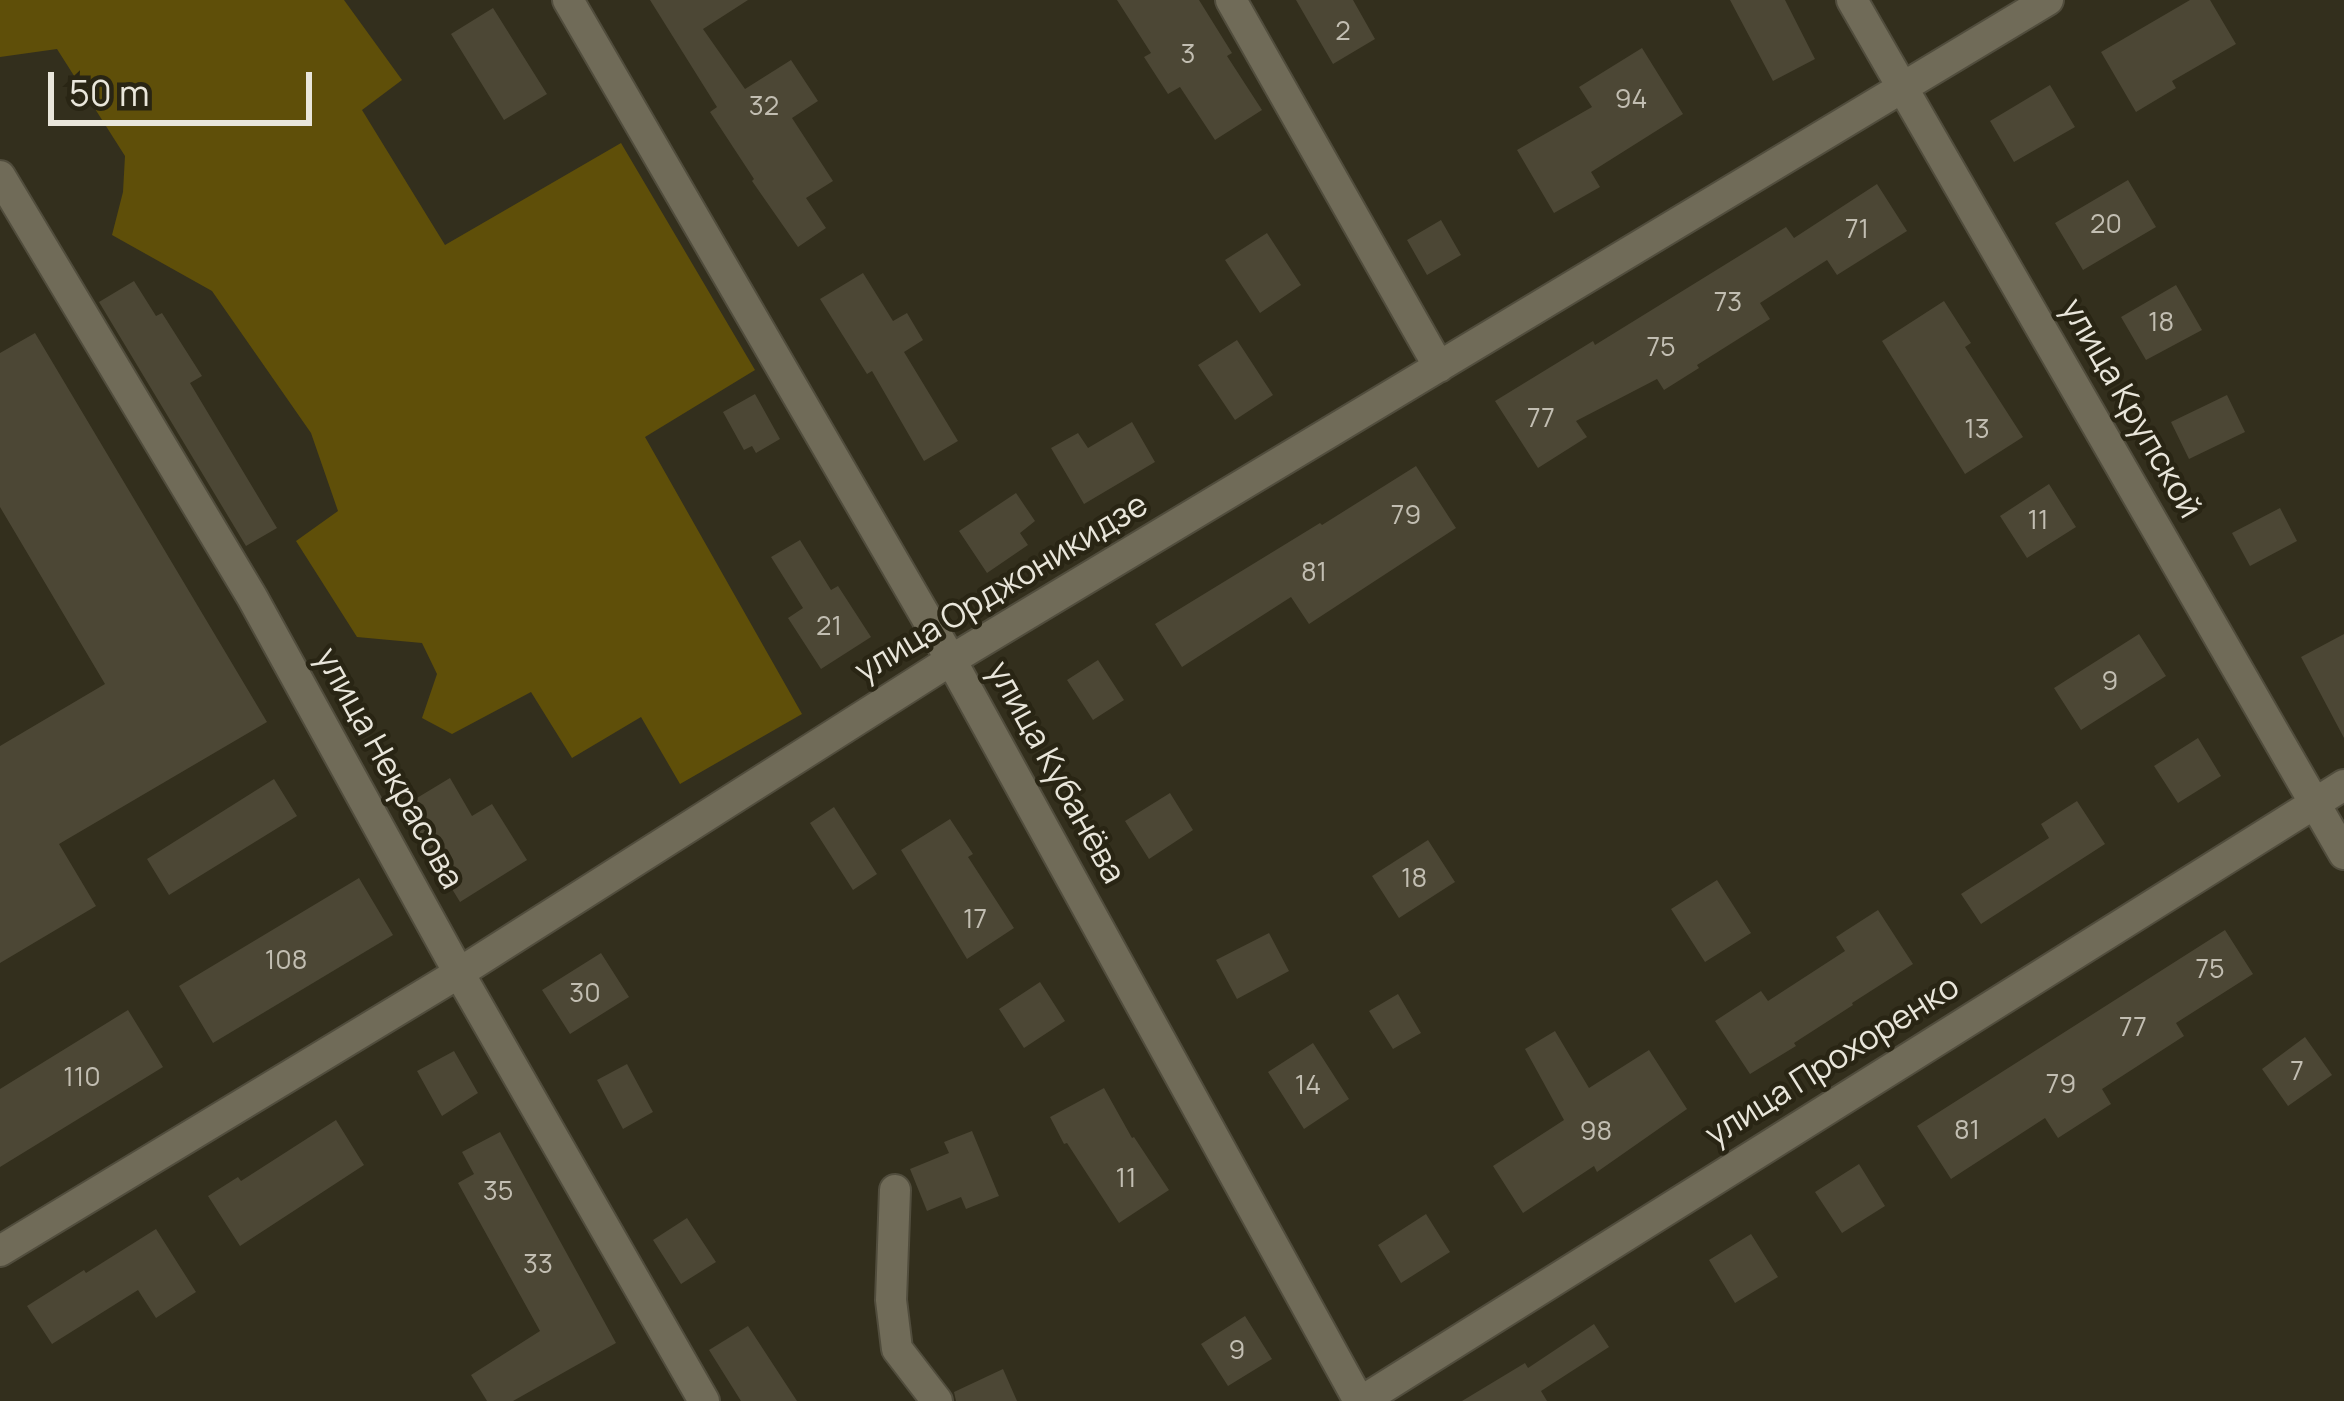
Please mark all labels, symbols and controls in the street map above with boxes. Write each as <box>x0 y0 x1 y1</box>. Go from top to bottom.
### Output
house number: 2 <box>1335 16 1351 48</box>
house number: 3 <box>1181 39 1195 71</box>
scale bar <box>54 48 318 122</box>
text: 50 m <box>69 68 149 117</box>
house number: 94 <box>1615 84 1647 116</box>
house number: 32 <box>749 91 779 123</box>
house number: 20 <box>2090 209 2122 241</box>
house number: 71 <box>1845 214 1869 246</box>
house number: 73 <box>1714 287 1742 319</box>
street label: улица Крупской <box>2051 292 2209 526</box>
house number: 18 <box>2148 307 2174 339</box>
house number: 75 <box>1646 332 1676 364</box>
house number: 77 <box>1527 403 1555 435</box>
house number: 13 <box>1964 414 1990 446</box>
street label: улица Орджоникидзе <box>849 486 1155 692</box>
house number: 79 <box>1391 500 1421 532</box>
house number: 11 <box>2027 505 2049 537</box>
house number: 81 <box>1301 557 1327 589</box>
house number: 21 <box>816 611 842 643</box>
street label: улица Некрасова <box>305 642 471 896</box>
street label: улица Кубанёва <box>978 655 1132 891</box>
house number: 9 <box>2102 666 2118 698</box>
house number: 18 <box>1401 863 1427 895</box>
house number: 17 <box>963 904 987 936</box>
house number: 108 <box>265 945 307 977</box>
house number: 75 <box>2195 954 2225 986</box>
street label: улица Прохоренко <box>1699 968 1967 1156</box>
house number: 30 <box>569 978 601 1010</box>
house number: 77 <box>2119 1012 2147 1044</box>
house number: 7 <box>2290 1056 2304 1088</box>
house number: 110 <box>63 1062 101 1094</box>
house number: 79 <box>2046 1069 2076 1101</box>
house number: 14 <box>1295 1070 1321 1102</box>
house number: 81 <box>1954 1115 1980 1147</box>
house number: 98 <box>1580 1116 1612 1148</box>
house number: 11 <box>1115 1163 1137 1195</box>
house number: 35 <box>483 1176 513 1208</box>
house number: 33 <box>523 1249 553 1281</box>
house number: 9 <box>1229 1335 1245 1367</box>

